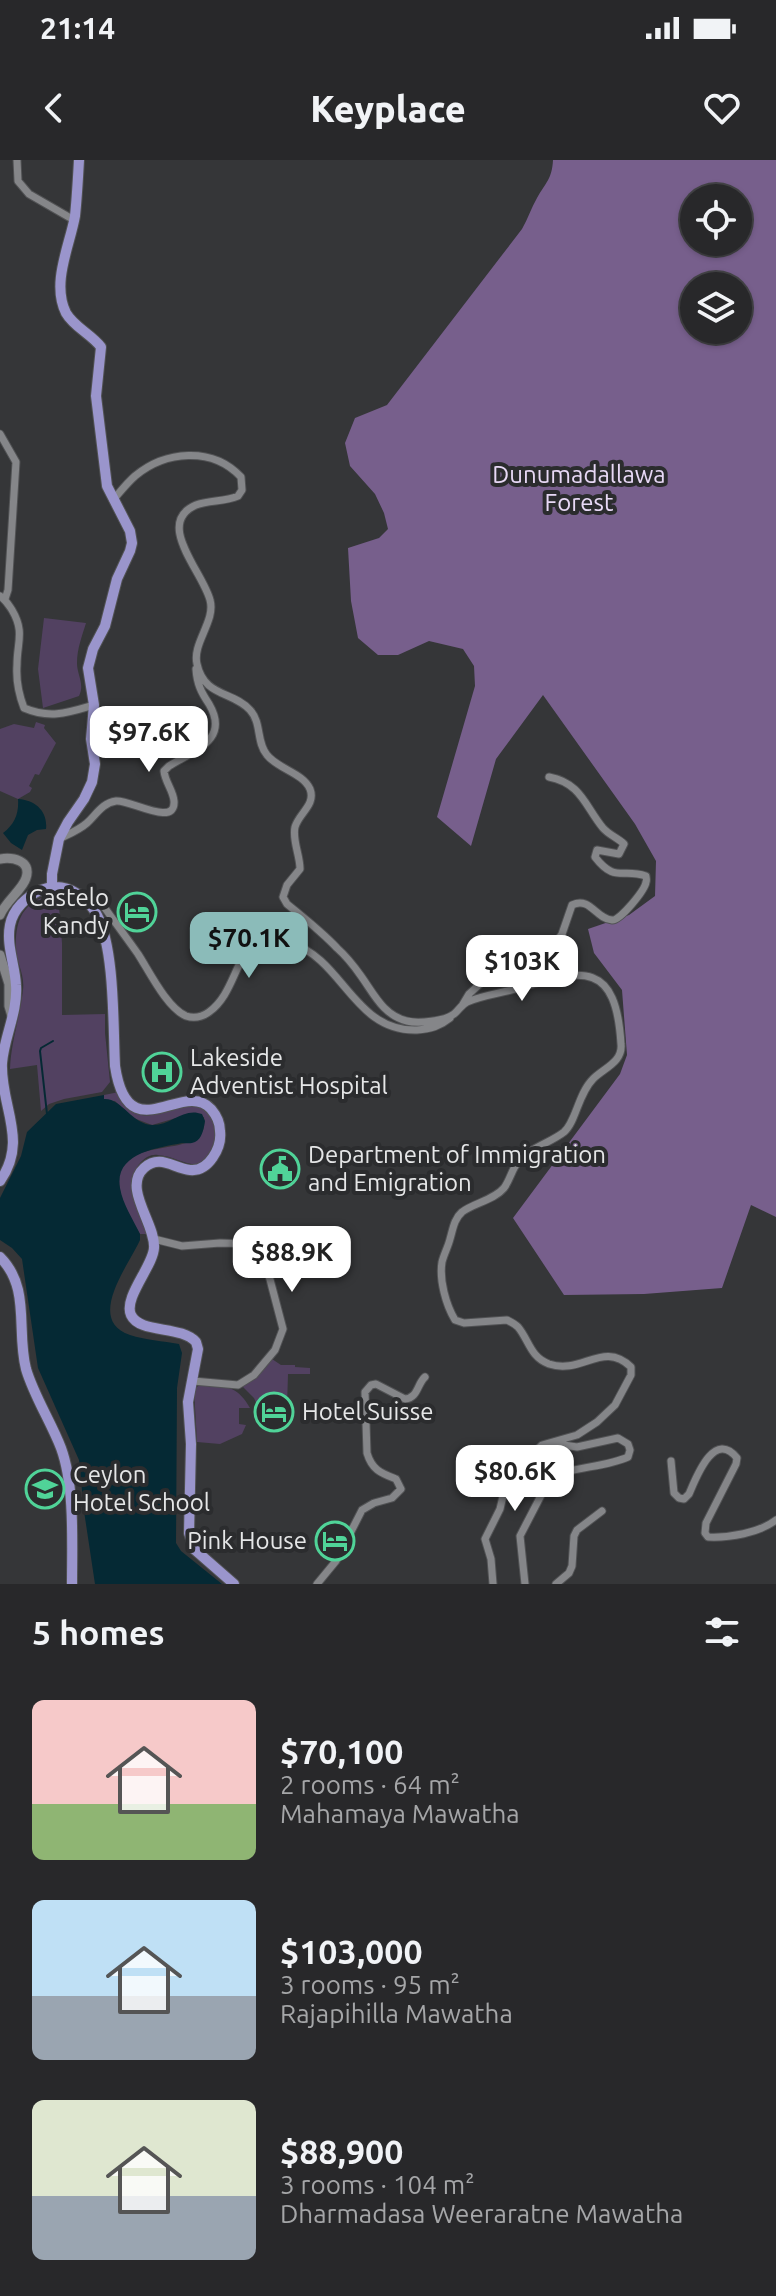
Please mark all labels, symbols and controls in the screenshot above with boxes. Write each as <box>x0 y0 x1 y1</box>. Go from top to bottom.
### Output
text: 21:14 <box>40 11 115 45</box>
icon: back <box>32 86 76 130</box>
icon: heart <box>700 86 744 130</box>
text: Keyplace <box>310 88 466 129</box>
map controls <box>680 184 752 344</box>
button: locate <box>680 184 752 256</box>
button: layers <box>680 272 752 344</box>
park label: Dunumadallawa Forest <box>492 461 666 516</box>
pin: $97.6K <box>84 706 214 774</box>
text: $97.6K <box>108 717 190 746</box>
place label: Castelo Kandy <box>29 884 109 939</box>
hotel icon: Castelo Kandy <box>116 891 158 933</box>
pin: $70.1K <box>184 912 314 980</box>
text: $70.1K <box>208 923 290 952</box>
pin: $103K <box>466 935 578 1003</box>
text: $103K <box>484 946 560 975</box>
place label: Lakeside Adventist Hospital <box>190 1044 388 1099</box>
hospital icon: Lakeside Adventist Hospital <box>141 1051 183 1093</box>
place label: Department of Immigration and Emigration <box>308 1141 606 1196</box>
public building icon: Department of Immigration and Emigration <box>259 1148 301 1190</box>
pin: $88.9K <box>227 1226 357 1294</box>
text: $88.9K <box>251 1237 333 1266</box>
hotel icon: Hotel Suisse <box>253 1391 295 1433</box>
place label: Hotel Suisse <box>302 1398 433 1425</box>
pin: $80.6K <box>450 1445 580 1513</box>
text: $80.6K <box>474 1456 556 1485</box>
place label: Ceylon Hotel School <box>73 1461 210 1516</box>
school or university icon: Ceylon Hotel School <box>24 1468 66 1510</box>
hotel icon: Pink House <box>314 1520 356 1562</box>
place label: Pink House <box>187 1527 307 1554</box>
icon: filters <box>700 1610 744 1654</box>
text: 5 homes <box>32 1613 165 1651</box>
icon: home <box>96 1732 192 1828</box>
text: $70,100 <box>280 1732 403 1770</box>
text: 2 rooms · 64 m² <box>280 1770 460 1799</box>
text: Mahamaya Mawatha <box>280 1799 520 1828</box>
icon: home <box>96 1932 192 2028</box>
text: $103,000 <box>280 1932 423 1970</box>
text: 3 rooms · 95 m² <box>280 1970 460 1999</box>
text: Rajapihilla Mawatha <box>280 1999 513 2028</box>
icon: home <box>96 2132 192 2228</box>
text: $88,900 <box>280 2132 403 2170</box>
text: 3 rooms · 104 m² <box>280 2170 475 2199</box>
text: Dharmadasa Weeraratne Mawatha <box>280 2199 683 2228</box>

